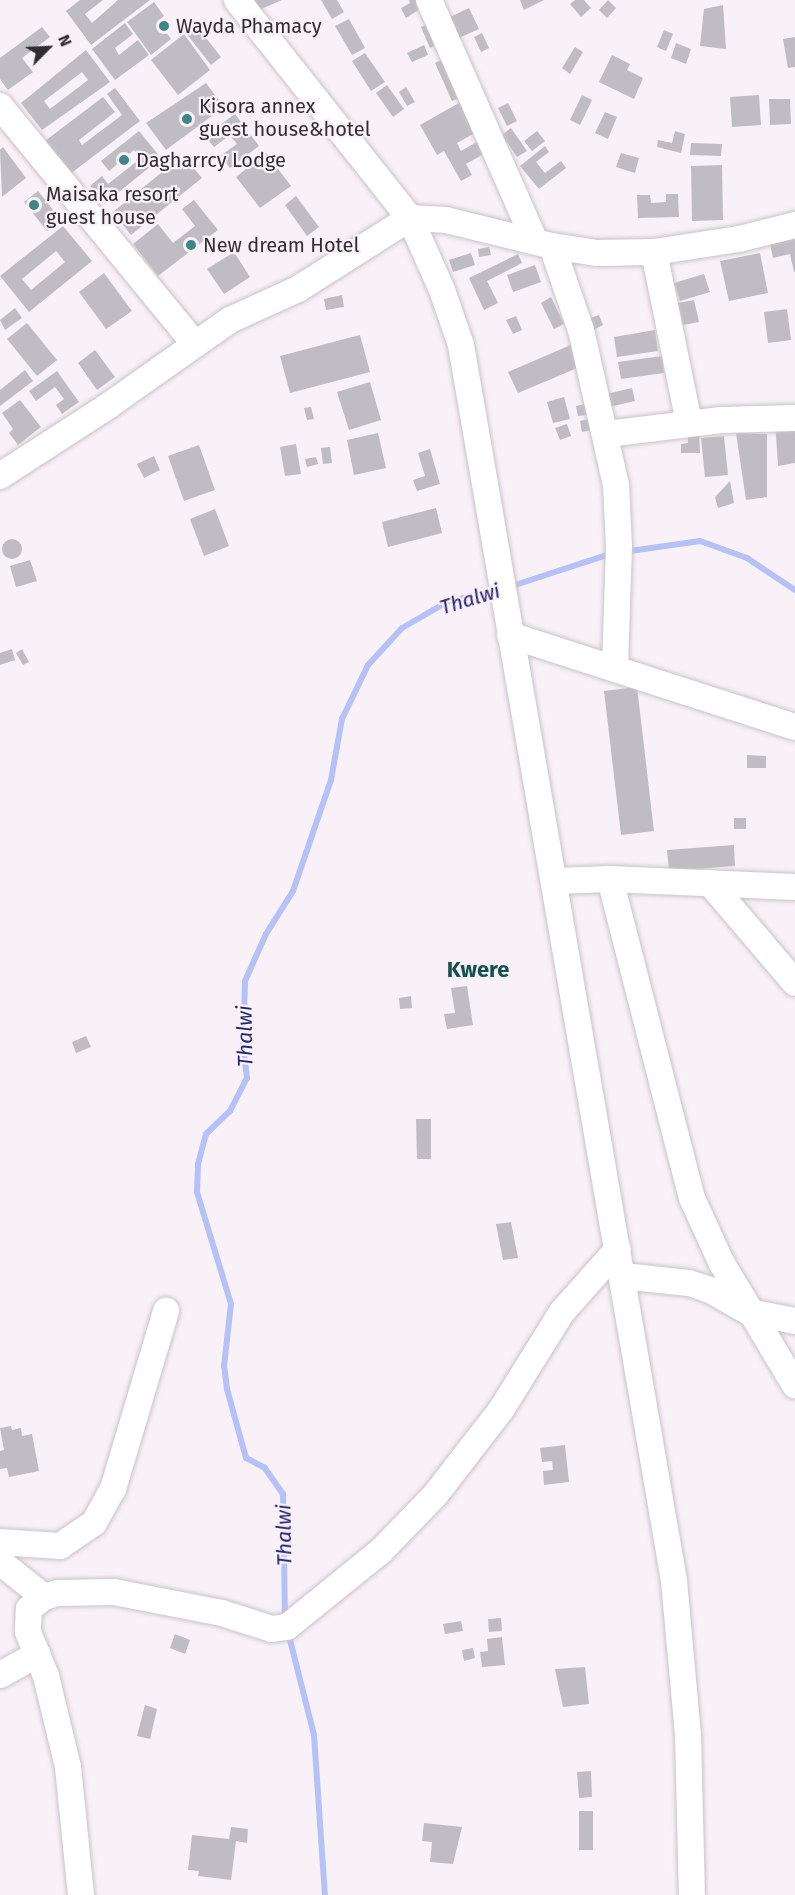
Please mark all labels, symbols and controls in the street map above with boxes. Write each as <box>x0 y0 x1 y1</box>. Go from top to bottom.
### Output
place label: Wayda Phamacy <box>176 14 322 38</box>
north arrow <box>18 18 78 78</box>
marker: Wayda Phamacy <box>157 19 171 33</box>
text: N <box>54 32 76 49</box>
place label: Kisora annex guest house&hotel <box>199 95 371 142</box>
marker: Kisora annex guest house&hotel <box>180 112 194 126</box>
place label: Dagharrcy Lodge <box>136 148 286 172</box>
marker: Dagharrcy Lodge <box>117 153 131 167</box>
place label: Maisaka resort guest house <box>46 182 178 229</box>
marker: Maisaka resort guest house <box>27 198 41 212</box>
place label: New dream Hotel <box>203 233 359 257</box>
marker: New dream Hotel <box>184 238 198 252</box>
water label: Thalwi <box>437 578 503 620</box>
district label: Kwere <box>447 957 509 983</box>
water label: Thalwi <box>232 1005 258 1067</box>
water label: Thalwi <box>271 1504 297 1566</box>

